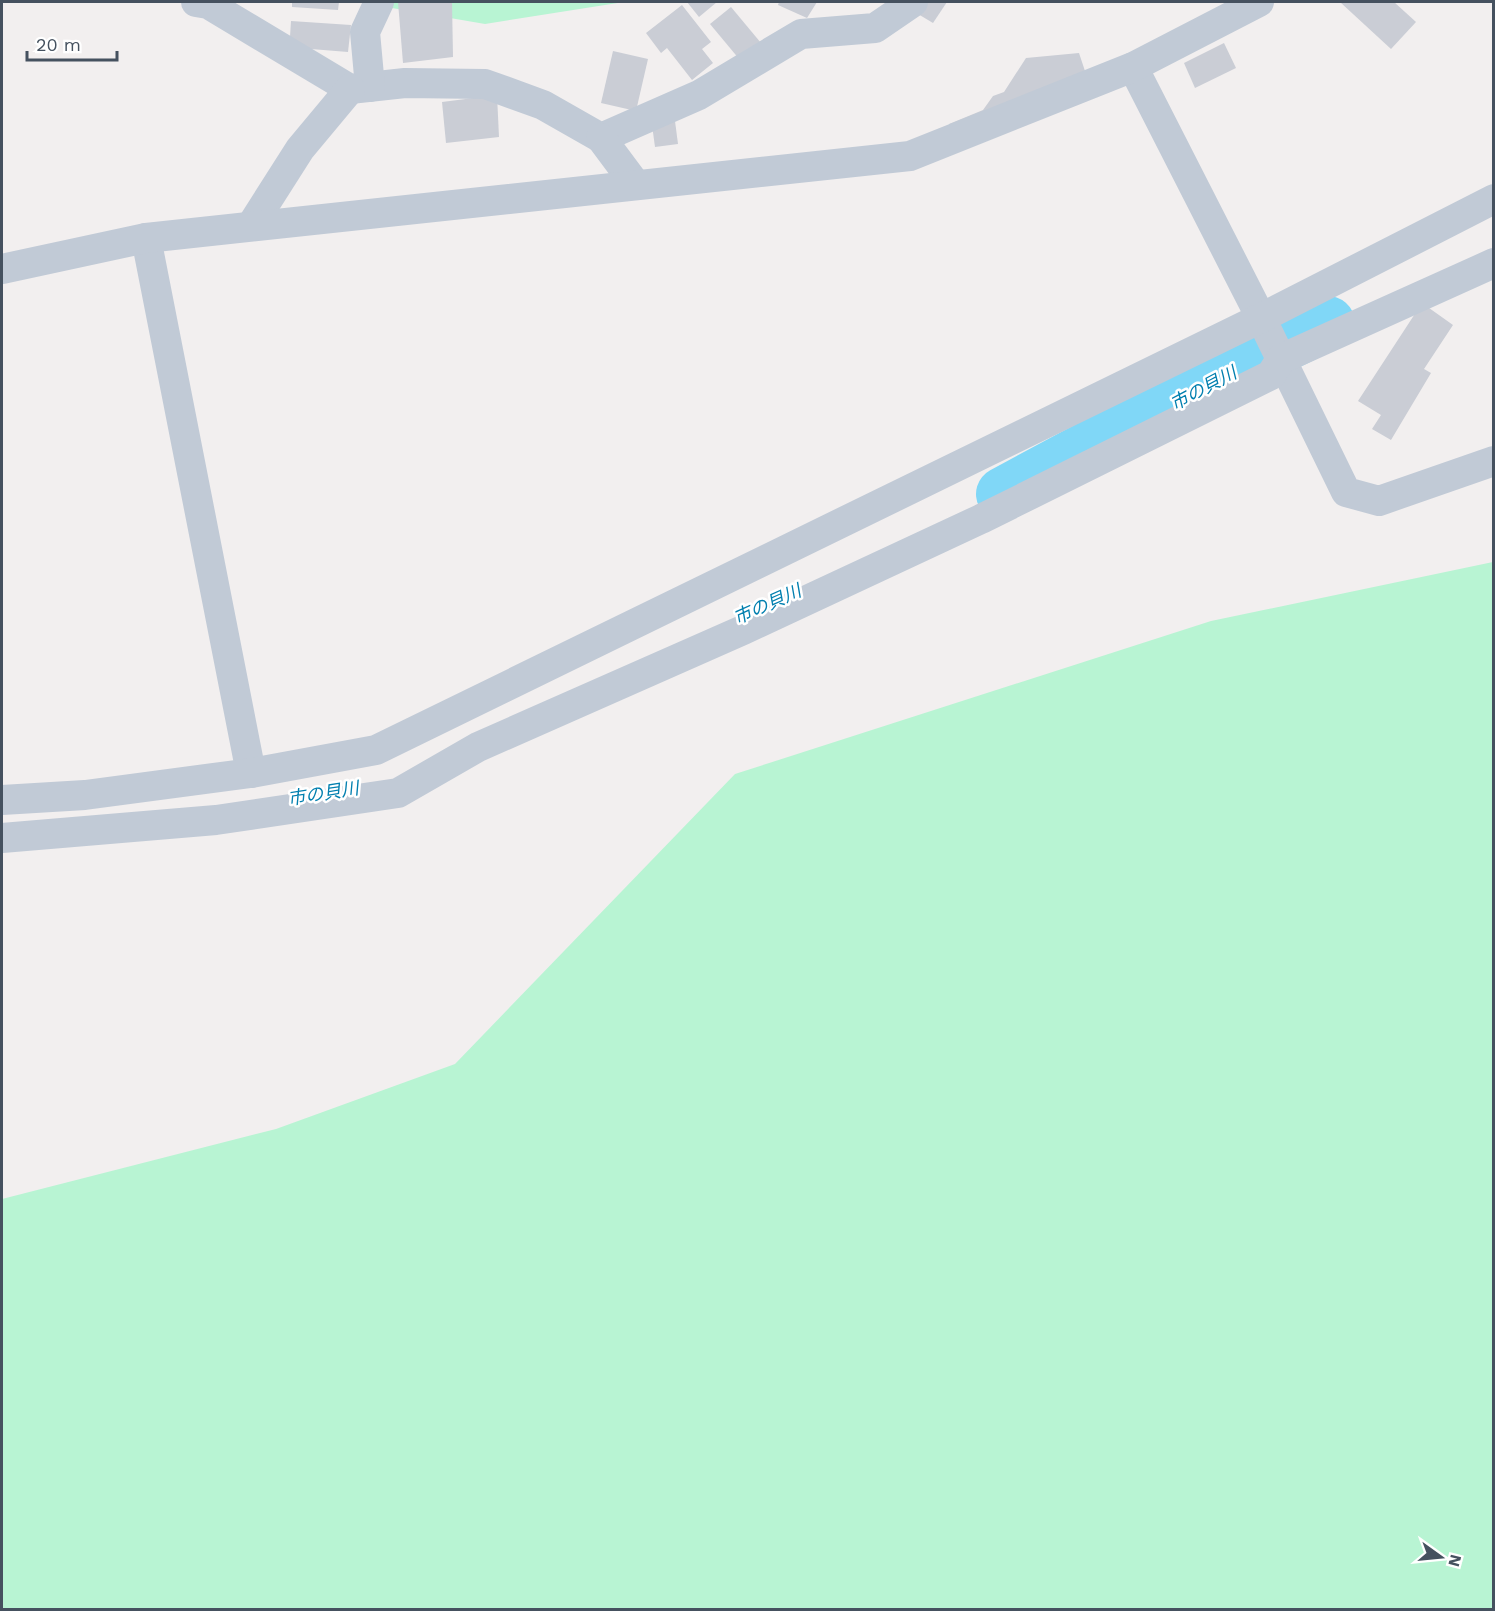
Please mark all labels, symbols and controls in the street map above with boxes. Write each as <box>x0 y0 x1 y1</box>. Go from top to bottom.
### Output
scale bar <box>27 24 117 62</box>
text: 20 m <box>36 34 81 55</box>
water label: 市の貝川 <box>1166 361 1241 414</box>
water label: 市の貝川 <box>730 579 806 628</box>
water label: 市の貝川 <box>286 777 362 809</box>
north arrow <box>1411 1527 1471 1587</box>
text: N <box>1444 1553 1466 1569</box>

